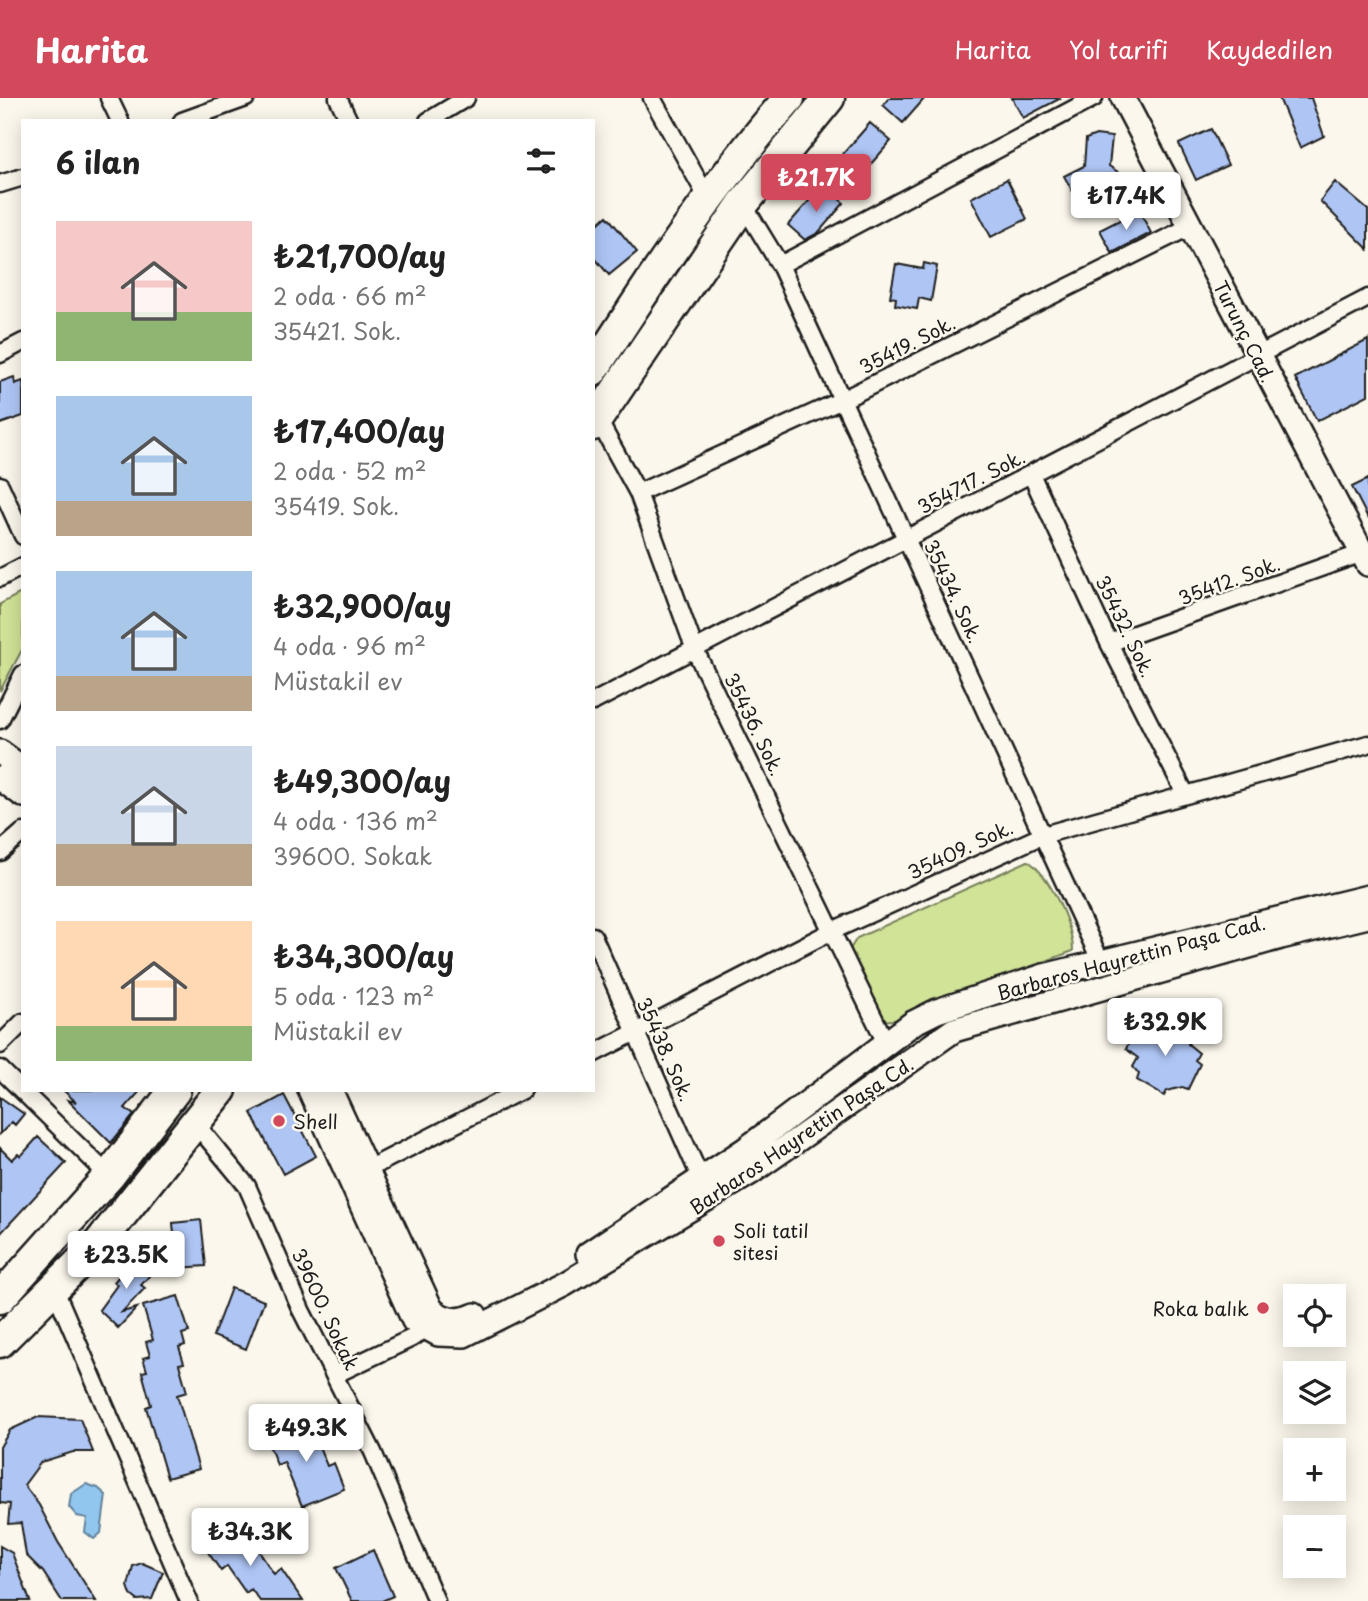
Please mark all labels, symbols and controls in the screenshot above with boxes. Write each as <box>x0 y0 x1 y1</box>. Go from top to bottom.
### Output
text: Harita <box>35 24 148 74</box>
text: Harita <box>955 31 1031 67</box>
text: Yol tarifi <box>1069 31 1168 67</box>
text: Kaydedilen <box>1206 31 1333 67</box>
text: 6 ilan <box>56 139 140 184</box>
icon: filters <box>522 142 560 180</box>
pin: ₺21.7K <box>759 155 873 214</box>
text: ₺21.7K <box>777 159 855 194</box>
pin: ₺17.4K <box>1069 172 1183 232</box>
text: ₺17.4K <box>1087 177 1165 212</box>
text: ₺21,700/ay <box>273 233 446 278</box>
icon: home <box>112 249 196 333</box>
street label: Turunç Cad. <box>1207 275 1283 387</box>
text: 2 oda · 66 m² <box>273 278 427 313</box>
street label: 35419. Sok. <box>854 308 960 380</box>
text: 35421. Sok. <box>273 313 401 348</box>
text: ₺17,400/ay <box>273 408 445 453</box>
icon: home <box>112 424 196 508</box>
street label: 354717. Sok. <box>912 442 1030 520</box>
text: 2 oda · 52 m² <box>273 453 427 488</box>
text: 35419. Sok. <box>273 488 399 523</box>
street label: 35434. Sok. <box>918 535 990 647</box>
street label: 35412. Sok. <box>1174 549 1284 611</box>
street label: 35432. Sok. <box>1089 570 1163 682</box>
text: ₺32,900/ay <box>273 583 451 628</box>
icon: home <box>112 599 196 683</box>
text: 4 oda · 96 m² <box>273 628 426 663</box>
text: Müstakil ev <box>273 663 402 698</box>
street label: 35436. Sok. <box>718 668 792 780</box>
text: ₺49,300/ay <box>273 758 451 803</box>
icon: home <box>112 774 196 858</box>
text: 4 oda · 136 m² <box>273 803 438 838</box>
street label: 35409. Sok. <box>903 812 1017 886</box>
text: 39600. Sokak <box>273 838 432 873</box>
street label: Barbaros Hayrettin Paşa Cad. <box>994 908 1268 1006</box>
text: ₺34,300/ay <box>273 933 454 978</box>
icon: home <box>112 949 196 1033</box>
text: 5 oda · 123 m² <box>273 978 434 1013</box>
street label: 35438. Sok. <box>631 992 701 1106</box>
pin: ₺32.9K <box>1108 998 1222 1058</box>
text: ₺32.9K <box>1123 1003 1207 1038</box>
text: Müstakil ev <box>273 1013 402 1048</box>
street label: Barbaros Hayrettin Paşa Cd. <box>683 1049 919 1221</box>
place label: Shell <box>293 1107 338 1135</box>
marker: Shell <box>271 1113 287 1129</box>
place label: Soli tatil sitesi <box>733 1216 809 1266</box>
pin: ₺23.5K <box>69 1232 183 1291</box>
marker: Soli tatil sitesi <box>711 1233 727 1249</box>
text: ₺23.5K <box>84 1236 168 1271</box>
street label: 39600. Sokak <box>286 1244 366 1375</box>
map controls <box>1283 1284 1346 1578</box>
button: locate <box>1283 1284 1346 1347</box>
place label: Roka balık <box>1152 1294 1249 1322</box>
marker: Roka balık <box>1255 1300 1271 1316</box>
button: layers <box>1283 1361 1346 1424</box>
pin: ₺49.3K <box>249 1404 363 1464</box>
text: ₺49.3K <box>265 1409 347 1444</box>
button: + <box>1283 1438 1346 1501</box>
pin: ₺34.3K <box>193 1508 307 1568</box>
text: ₺34.3K <box>207 1513 293 1548</box>
button: − <box>1283 1515 1346 1578</box>

